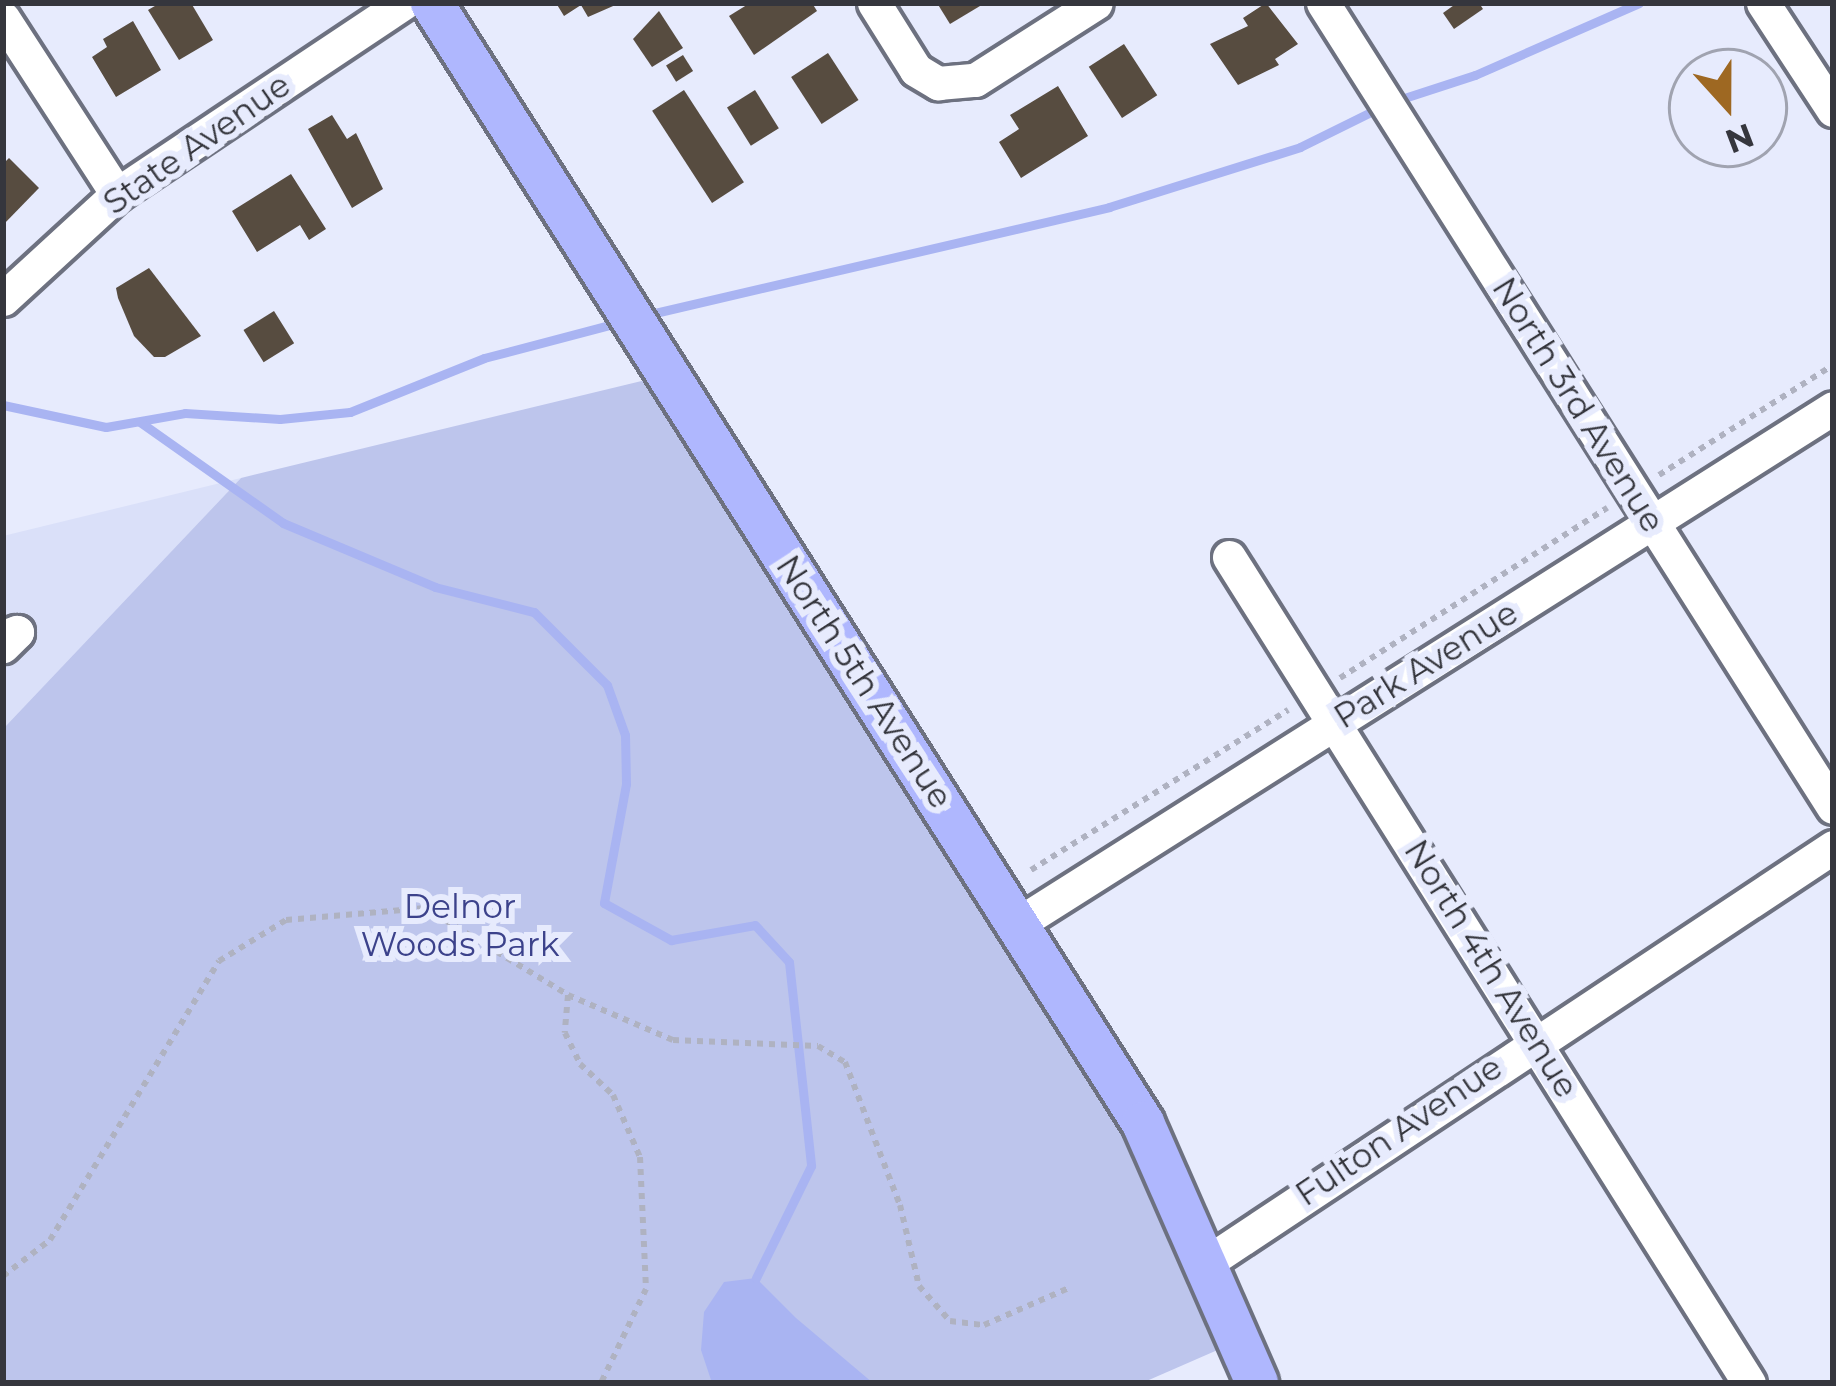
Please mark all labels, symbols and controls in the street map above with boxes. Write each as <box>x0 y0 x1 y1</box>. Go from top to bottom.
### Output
north arrow <box>1668 48 1788 168</box>
street label: State Avenue <box>96 65 298 223</box>
text: N <box>1720 115 1759 162</box>
street label: North 3rd Avenue <box>1484 270 1672 540</box>
street label: North 5th Avenue <box>768 548 960 816</box>
street label: Park Avenue <box>1327 593 1525 737</box>
street label: North 4th Avenue <box>1396 833 1586 1105</box>
park label: Delnor Woods Park <box>361 887 559 965</box>
street label: Fulton Avenue <box>1288 1047 1510 1215</box>

